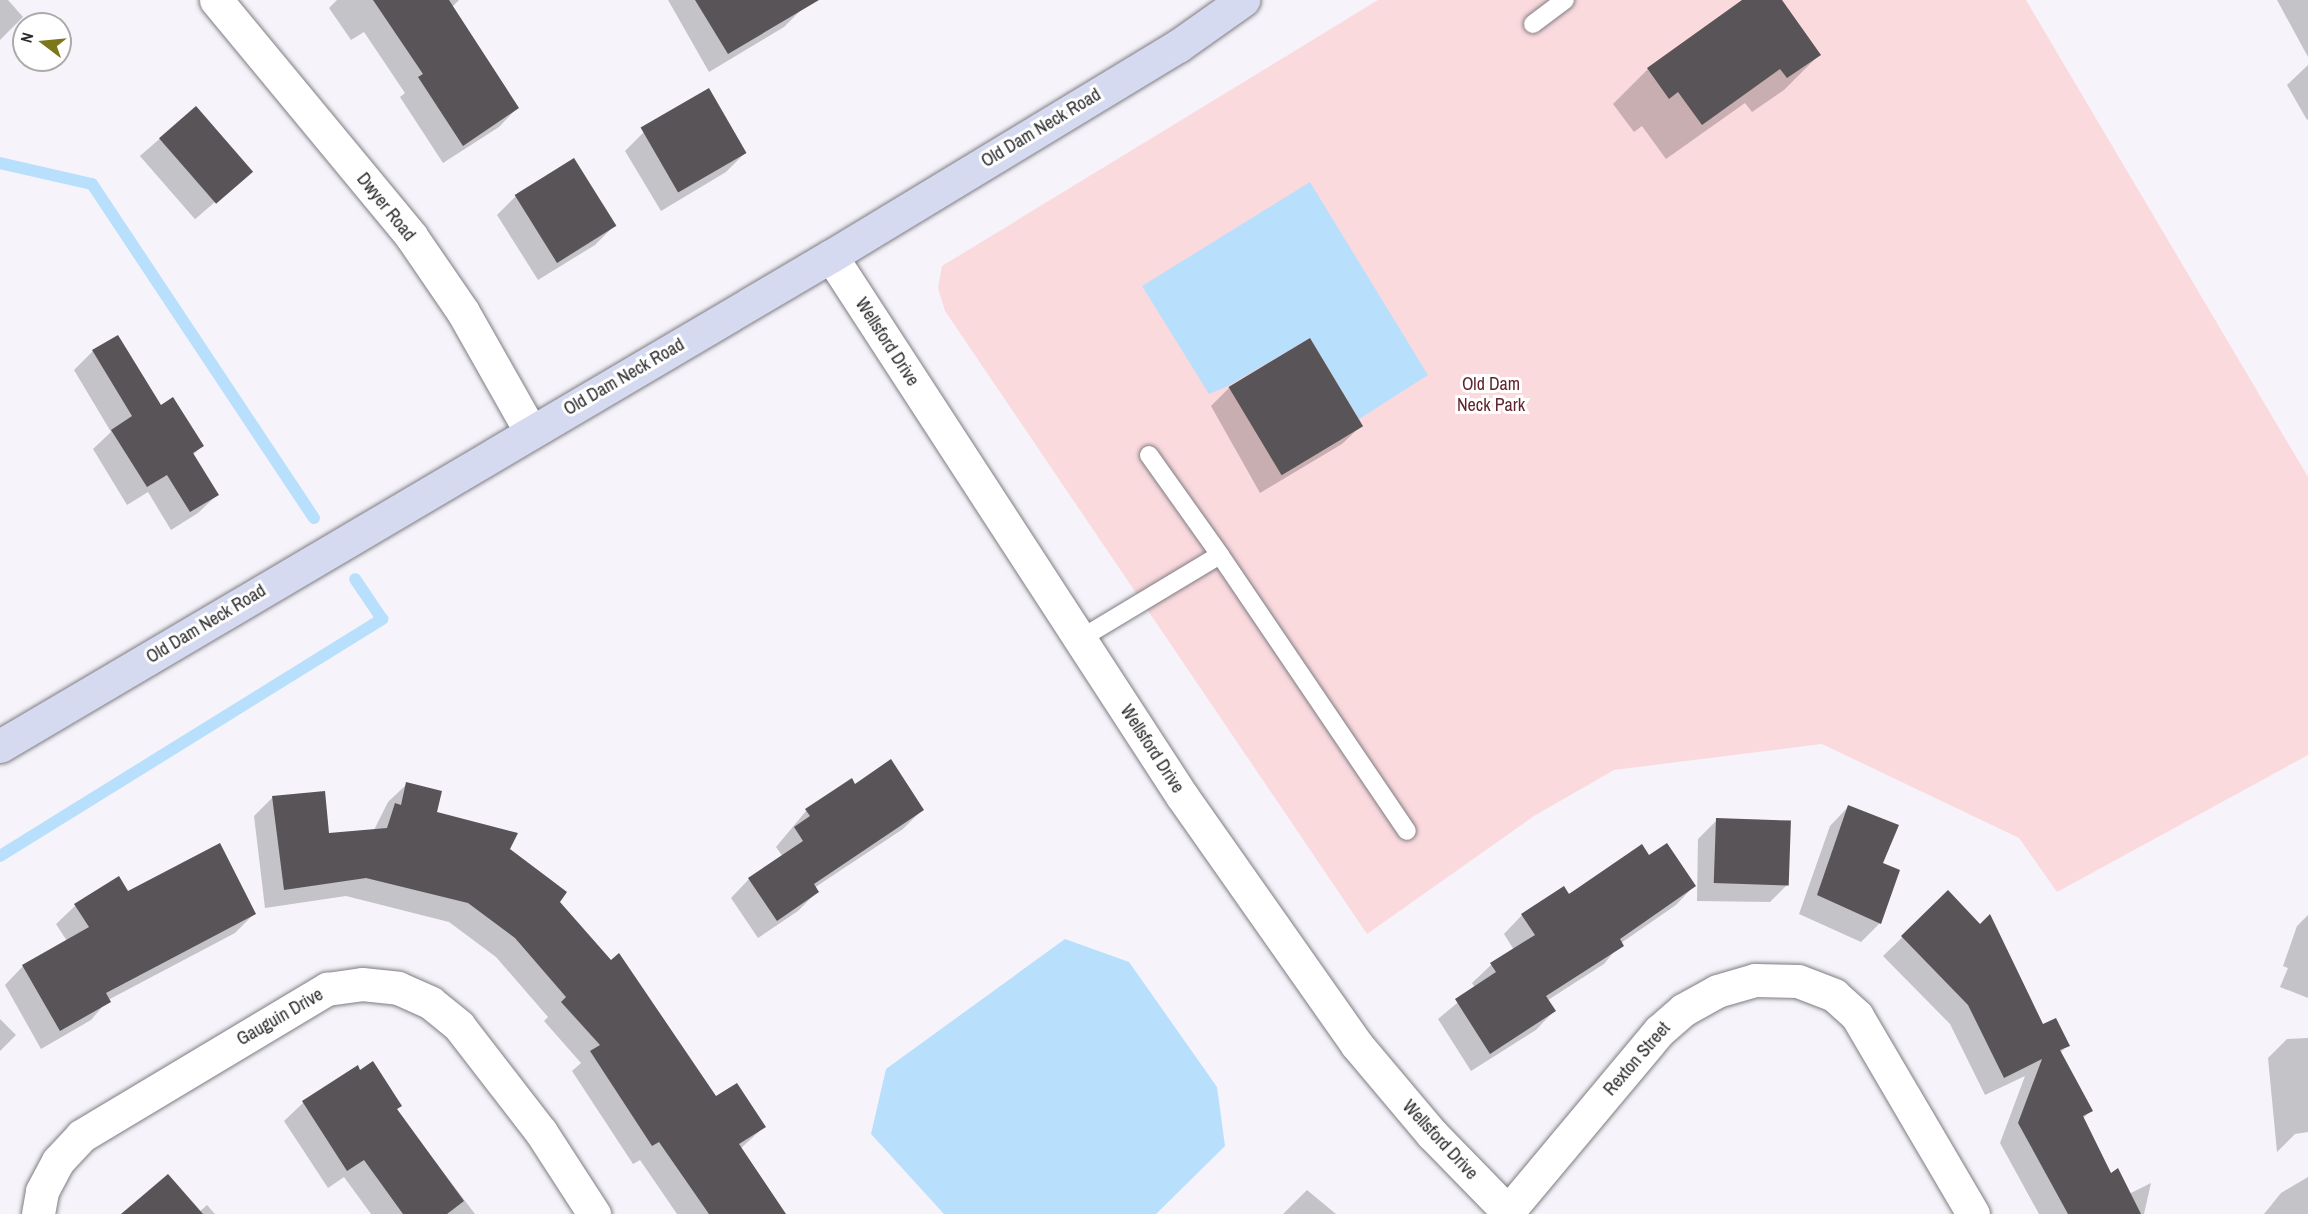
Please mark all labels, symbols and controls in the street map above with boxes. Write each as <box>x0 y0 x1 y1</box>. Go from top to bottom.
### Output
north arrow <box>12 12 72 72</box>
text: N <box>15 30 38 45</box>
street label: Old Dam Neck Road <box>977 84 1105 172</box>
street label: Dwyer Road <box>352 169 420 245</box>
street label: Wellsford Drive <box>851 294 923 390</box>
street label: Old Dam Neck Road <box>560 334 688 420</box>
park label: Old Dam Neck Park <box>1457 374 1525 416</box>
street label: Old Dam Neck Road <box>142 580 270 668</box>
street label: Wellsford Drive <box>1116 701 1188 797</box>
street label: Gauguin Drive <box>233 984 327 1050</box>
street label: Rexton Street <box>1599 1018 1675 1100</box>
street label: Wellsford Drive <box>1398 1096 1482 1184</box>

